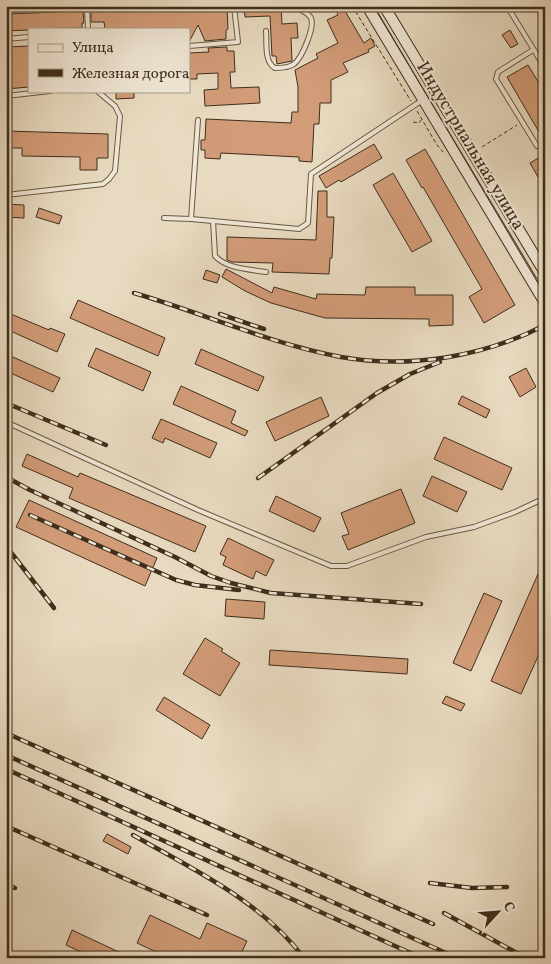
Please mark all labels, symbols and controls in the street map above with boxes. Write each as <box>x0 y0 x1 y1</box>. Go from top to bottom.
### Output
legend <box>28 28 190 92</box>
text: Улица <box>72 38 114 59</box>
street label: Индустриальная улица <box>410 57 530 235</box>
text: Железная дорога <box>72 64 189 85</box>
north arrow <box>474 886 524 936</box>
text: С <box>498 899 519 915</box>

